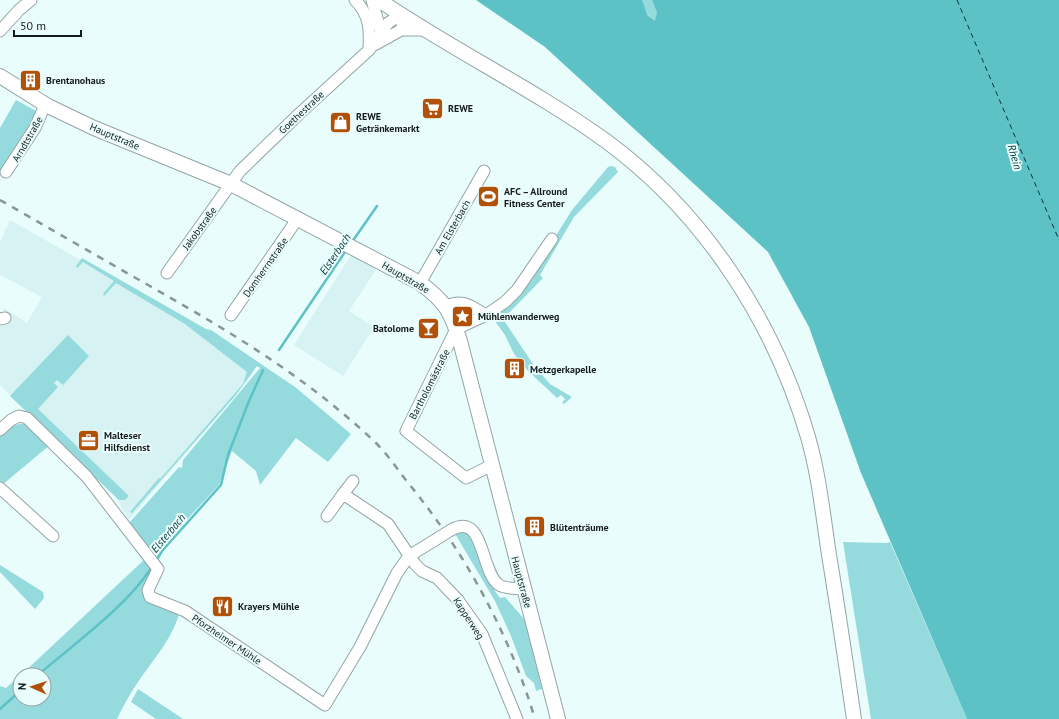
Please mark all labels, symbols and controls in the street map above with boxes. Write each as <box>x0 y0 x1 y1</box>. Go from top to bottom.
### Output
scale bar <box>14 12 81 38</box>
text: 50 m <box>20 18 46 33</box>
building icon: Brentanohaus <box>18 67 44 93</box>
place label: Brentanohaus <box>46 74 105 87</box>
street label: Goethestraße <box>276 88 327 137</box>
supermarket icon: REWE <box>420 95 446 121</box>
place label: REWE <box>448 102 473 115</box>
shop icon: REWE Getränkemarkt <box>327 109 353 135</box>
place label: REWE Getränkemarkt <box>356 110 420 135</box>
street label: Arndtstraße <box>9 114 46 164</box>
street label: Hauptstraße <box>88 120 142 153</box>
water label: Rhein <box>1005 143 1025 172</box>
sports icon: AFC – Allround Fitness Center <box>475 184 501 210</box>
place label: AFC – Allround Fitness Center <box>504 185 567 210</box>
street label: Am Elsterbach <box>431 197 473 257</box>
street label: Jakobstraße <box>179 204 219 253</box>
water label: Elsterbach <box>316 231 354 277</box>
street label: Domherrnstraße <box>240 235 291 300</box>
street label: Hauptstraße <box>380 259 432 296</box>
place icon: Mühlenwanderweg <box>450 303 476 329</box>
place label: Mühlenwanderweg <box>478 310 559 323</box>
bar icon: Batolome <box>416 315 442 341</box>
place label: Batolome <box>373 322 414 335</box>
street label: Bartholomästraße <box>406 347 453 422</box>
building icon: Metzgerkapelle <box>502 356 528 382</box>
place label: Metzgerkapelle <box>530 363 596 376</box>
office icon: Malteser Hilfsdienst <box>75 428 101 454</box>
place label: Malteser Hilfsdienst <box>104 429 150 454</box>
water label: Elsterbach <box>148 511 188 555</box>
building icon: Blütenträume <box>521 514 547 540</box>
place label: Blütenträume <box>550 521 609 534</box>
street label: Hauptstraße <box>508 555 535 609</box>
restaurant icon: Krayers Mühle <box>210 593 236 619</box>
street label: Kapperweg <box>450 595 487 642</box>
place label: Krayers Mühle <box>238 600 299 613</box>
street label: Pforzheimer Mühle <box>189 611 264 667</box>
north arrow <box>12 667 52 707</box>
text: N <box>15 682 29 690</box>

